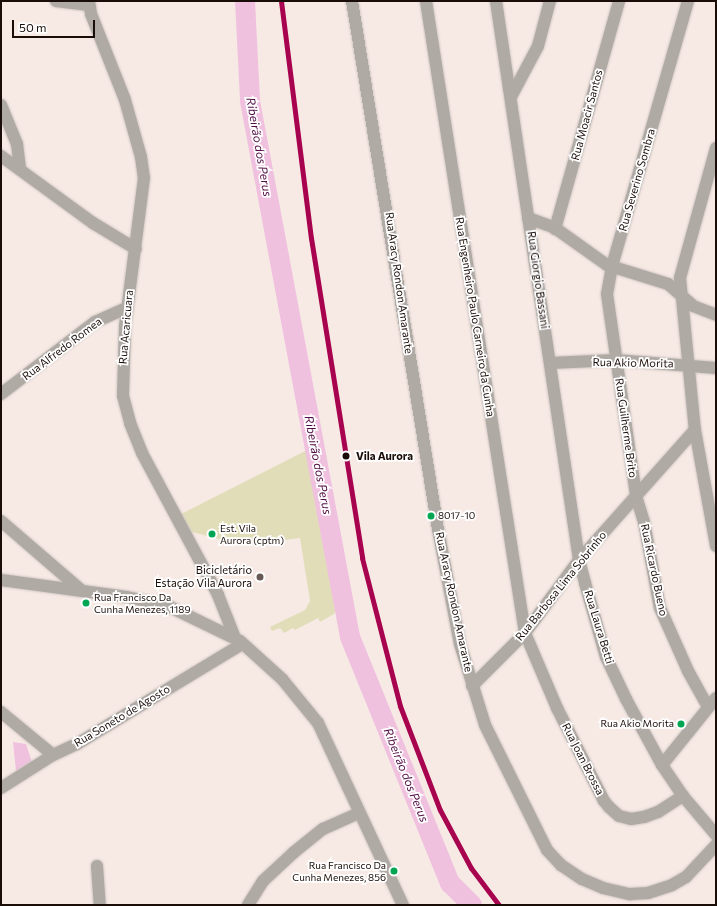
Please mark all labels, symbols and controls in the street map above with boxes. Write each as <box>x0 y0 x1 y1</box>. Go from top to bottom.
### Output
scale bar <box>14 12 97 38</box>
text: 50 m <box>19 20 47 34</box>
street label: Rua Moacir Santos <box>569 68 605 162</box>
water label: Ribeirão dos Perus <box>243 96 275 198</box>
street label: Rua Severino Sombra <box>616 127 658 233</box>
street label: Rua Aracy Rondon Amarante <box>383 211 415 355</box>
street label: Rua Engenheiro Paulo Carneiro da Cunha <box>453 216 497 418</box>
street label: Rua Giorgio Bassani <box>525 230 551 330</box>
street label: Rua Acaricuara <box>116 289 136 365</box>
street label: Rua Alfredo Romea <box>20 315 104 383</box>
street label: Rua Akio Morita <box>592 356 674 370</box>
street label: Rua Guilherme Brito <box>612 377 640 479</box>
water label: Ribeirão dos Perus <box>301 414 335 516</box>
marker: Vila Aurora <box>339 449 353 463</box>
place label: Vila Aurora <box>356 449 413 463</box>
place label: 8017-10 <box>438 510 475 522</box>
marker: 8017-10 <box>426 511 436 521</box>
place label: Est. Vila Aurora (cptm) <box>220 522 284 546</box>
street label: Rua Ricardo Bueno <box>638 523 670 617</box>
marker: Est. Vila Aurora (cptm) <box>207 529 217 539</box>
street label: Rua Barbosa Lima Sobrinho <box>513 529 609 643</box>
street label: Rua Aracy Rondon Amarante <box>433 531 475 673</box>
place label: Bicicletário Estação Vila Aurora <box>155 564 252 590</box>
marker: Bicicletário Estação Vila Aurora <box>255 572 265 582</box>
street label: Rua Laura Betti <box>582 589 616 665</box>
place label: Rua Francisco Da Cunha Menezes, 1189 <box>94 591 190 614</box>
marker: Rua Francisco Da Cunha Menezes, 1189 <box>81 598 91 608</box>
street label: Rua Soneto de Agosto <box>72 682 172 750</box>
place label: Rua Akio Morita <box>600 718 674 730</box>
marker: Rua Akio Morita <box>676 719 686 729</box>
street label: Rua Joan Brossa <box>559 721 607 797</box>
water label: Ribeirão dos Perus <box>381 726 431 824</box>
place label: Rua Francisco Da Cunha Menezes, 856 <box>292 859 386 882</box>
marker: Rua Francisco Da Cunha Menezes, 856 <box>389 866 399 876</box>

